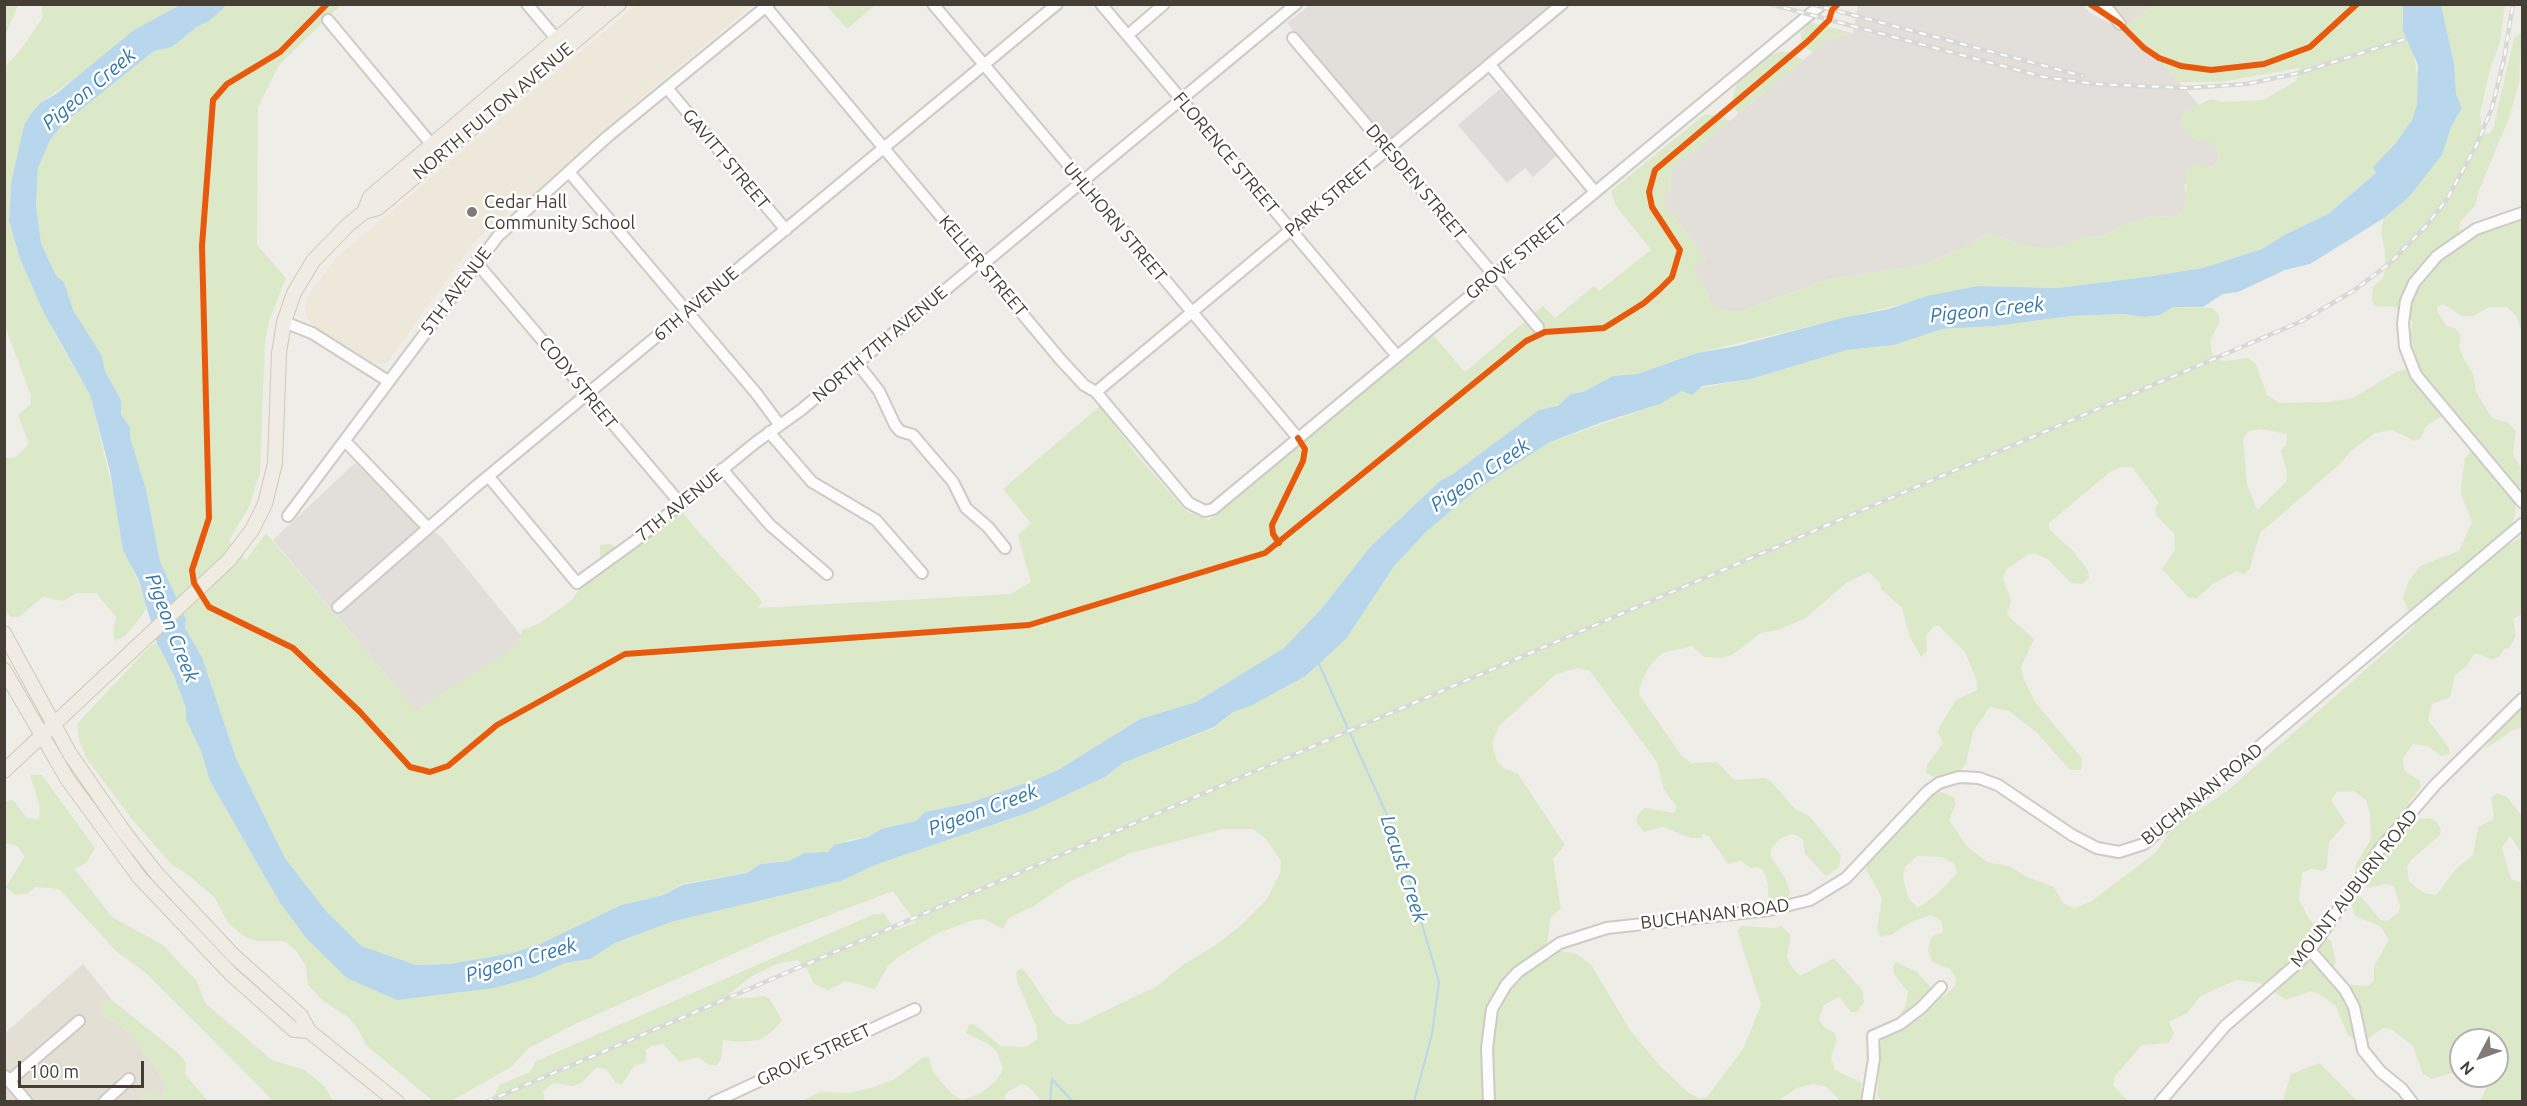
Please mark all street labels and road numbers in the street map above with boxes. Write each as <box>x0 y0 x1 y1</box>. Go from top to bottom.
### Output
street label: NORTH FULTON AVENUE <box>409 38 577 184</box>
street label: FLORENCE STREET <box>1169 88 1283 218</box>
street label: GAVITT STREET <box>678 105 774 213</box>
street label: DRESDEN STREET <box>1361 120 1471 244</box>
street label: PARK STREET <box>1280 155 1378 241</box>
street label: UHLHORN STREET <box>1059 158 1171 286</box>
street label: GROVE STREET <box>1461 210 1571 304</box>
street label: KELLER STREET <box>934 211 1032 321</box>
street label: 5TH AVENUE <box>416 243 496 339</box>
street label: 6TH AVENUE <box>649 262 743 346</box>
street label: NORTH 7TH AVENUE <box>808 281 952 407</box>
street label: CODY STREET <box>534 333 622 433</box>
street label: 7TH AVENUE <box>632 464 726 546</box>
street label: BUCHANAN ROAD <box>2137 738 2267 850</box>
street label: MOUNT AUBURN ROAD <box>2286 805 2422 971</box>
street label: BUCHANAN ROAD <box>1639 894 1791 934</box>
street label: GROVE STREET <box>754 1019 874 1091</box>

